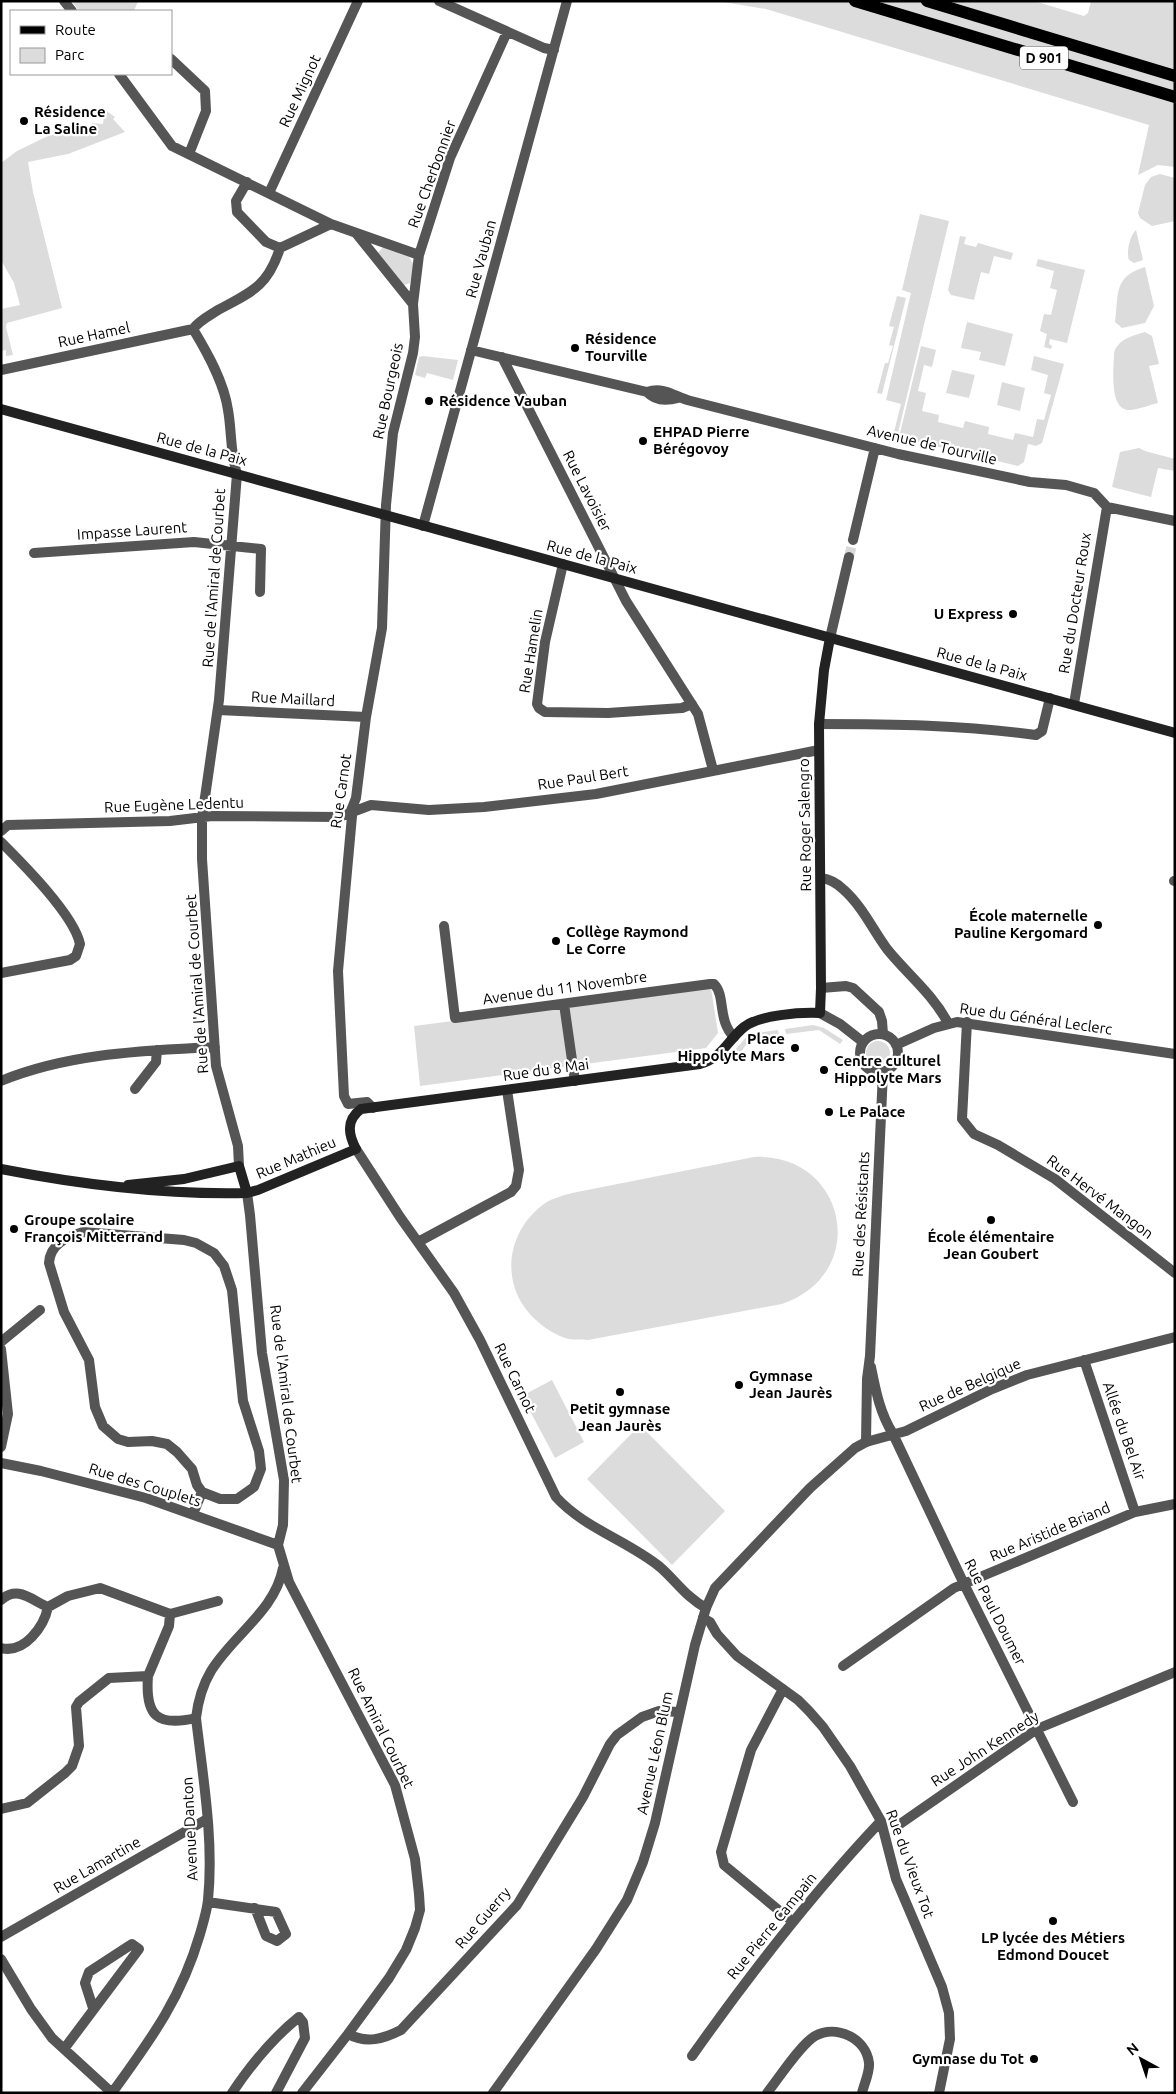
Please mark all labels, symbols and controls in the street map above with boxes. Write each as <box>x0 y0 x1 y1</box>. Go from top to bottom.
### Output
legend <box>10 10 172 75</box>
text: Route <box>55 21 96 38</box>
text: Parc <box>55 46 84 63</box>
road number: D 901 <box>1020 46 1068 70</box>
street label: Rue Mignot <box>275 52 324 130</box>
place label: Résidence La Saline <box>34 103 106 137</box>
marker: Résidence La Saline <box>18 115 30 127</box>
street label: Rue Cherbonnier <box>404 117 459 230</box>
street label: Rue Vauban <box>462 218 499 300</box>
street label: Rue Hamel <box>56 319 131 350</box>
place label: Résidence Tourville <box>585 330 657 364</box>
street label: Rue Bourgeois <box>369 341 406 441</box>
marker: Résidence Tourville <box>569 342 581 354</box>
place label: Résidence Vauban <box>439 392 567 409</box>
marker: Résidence Vauban <box>423 395 435 407</box>
street label: Avenue de Tourville <box>866 421 999 468</box>
place label: EHPAD Pierre Bérégovoy <box>653 423 750 457</box>
street label: Rue de la Paix <box>155 428 250 469</box>
marker: EHPAD Pierre Bérégovoy <box>637 435 649 447</box>
street label: Rue Lavoisier <box>560 447 615 534</box>
street label: Rue de l'Amiral de Courbet <box>199 488 228 668</box>
street label: Impasse Laurent <box>76 518 188 543</box>
street label: Rue du Docteur Roux <box>1055 531 1094 675</box>
street label: Rue de la Paix <box>545 536 640 577</box>
place label: U Express <box>934 605 1003 622</box>
street label: Rue Hamelin <box>515 608 546 694</box>
marker: U Express <box>1007 608 1019 620</box>
street label: Rue de la Paix <box>935 643 1030 684</box>
street label: Rue Maillard <box>251 688 335 709</box>
street label: Rue Carnot <box>327 752 354 829</box>
street label: Rue Roger Salengro <box>795 758 814 892</box>
street label: Rue Paul Bert <box>536 762 630 793</box>
street label: Rue Eugène Ledentu <box>104 794 244 815</box>
street label: Rue de l'Amiral de Courbet <box>182 894 211 1074</box>
place label: École maternelle Pauline Kergomard <box>954 907 1088 941</box>
marker: École maternelle Pauline Kergomard <box>1092 919 1104 931</box>
place label: Collège Raymond Le Corre <box>566 923 688 957</box>
marker: Collège Raymond Le Corre <box>550 935 562 947</box>
street label: Avenue du 11 Novembre <box>482 968 648 1007</box>
street label: Rue du Général Leclerc <box>959 999 1114 1038</box>
place label: Place Hippolyte Mars <box>677 1030 785 1064</box>
marker: Place Hippolyte Mars <box>789 1042 801 1054</box>
place label: Centre culturel Hippolyte Mars <box>834 1052 942 1086</box>
street label: Rue du 8 Mai <box>502 1055 590 1084</box>
marker: Centre culturel Hippolyte Mars <box>818 1064 830 1076</box>
place label: Le Palace <box>839 1103 905 1120</box>
marker: Le Palace <box>823 1106 835 1118</box>
street label: Rue Mathieu <box>253 1133 338 1182</box>
street label: Rue des Résistants <box>849 1151 872 1277</box>
street label: Rue Hervé Mangon <box>1044 1151 1157 1242</box>
place label: Groupe scolaire François Mitterrand <box>24 1211 163 1246</box>
marker: École élémentaire Jean Goubert <box>985 1214 997 1226</box>
marker: Groupe scolaire François Mitterrand <box>8 1223 20 1235</box>
place label: École élémentaire Jean Goubert <box>927 1228 1055 1262</box>
street label: Rue de l'Amiral de Courbet <box>267 1304 306 1484</box>
street label: Rue Carnot <box>491 1340 540 1416</box>
street label: Rue de Belgique <box>916 1354 1023 1415</box>
place label: Gymnase Jean Jaurès <box>749 1367 832 1401</box>
marker: Gymnase Jean Jaurès <box>733 1379 745 1391</box>
street label: Allée du Bel Air <box>1100 1380 1149 1482</box>
marker: Petit gymnase Jean Jaurès <box>614 1386 626 1398</box>
place label: Petit gymnase Jean Jaurès <box>570 1400 670 1434</box>
street label: Rue des Couplets <box>87 1459 203 1510</box>
street label: Rue Aristide Briand <box>987 1498 1113 1565</box>
street label: Rue Paul Doumer <box>961 1556 1030 1668</box>
street label: Rue Amiral Courbet <box>345 1665 418 1791</box>
street label: Avenue Léon Blum <box>633 1690 676 1816</box>
street label: Rue John Kennedy <box>928 1707 1042 1790</box>
street label: Avenue Danton <box>178 1777 201 1881</box>
street label: Rue du Vieux Tot <box>883 1807 938 1920</box>
street label: Rue Lamartine <box>50 1833 143 1896</box>
street label: Rue Pierre Campain <box>723 1869 820 1982</box>
street label: Rue Guerry <box>451 1884 514 1952</box>
marker: LP lycée des Métiers Edmond Doucet <box>1047 1915 1059 1927</box>
place label: LP lycée des Métiers Edmond Doucet <box>981 1929 1125 1963</box>
north arrow <box>1116 2034 1166 2084</box>
text: N <box>1123 2040 1142 2059</box>
place label: Gymnase du Tot <box>912 2050 1025 2067</box>
marker: Gymnase du Tot <box>1028 2053 1040 2065</box>

